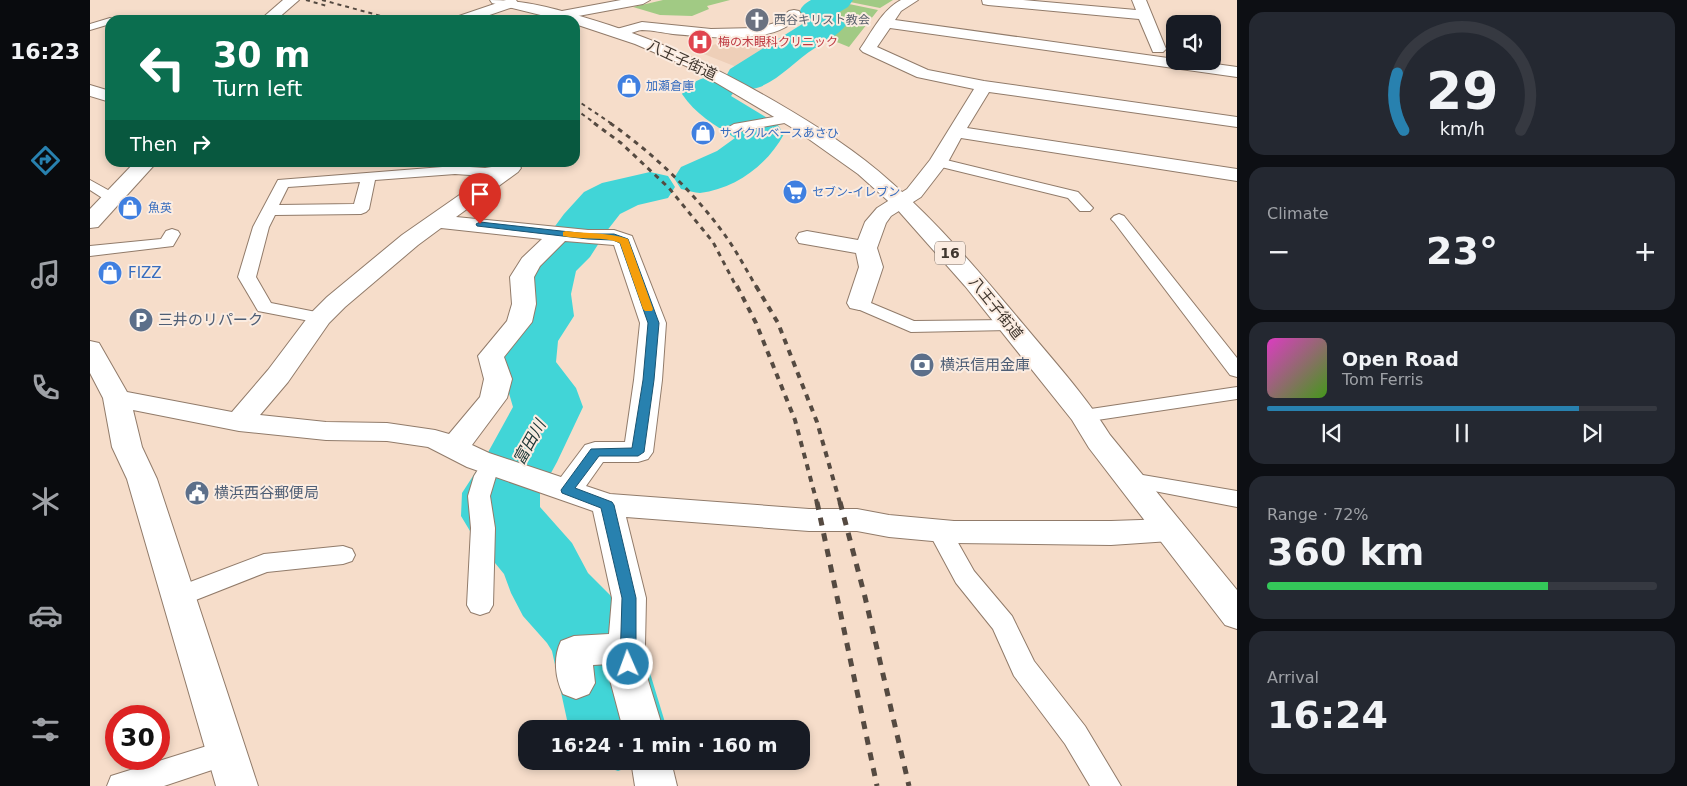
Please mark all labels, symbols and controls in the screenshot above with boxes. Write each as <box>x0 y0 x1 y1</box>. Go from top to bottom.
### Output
church icon: 西谷キリスト教会 <box>744 7 770 33</box>
place label: 西谷キリスト教会 <box>774 13 870 27</box>
map controls <box>1166 15 1221 70</box>
button: sound <box>1166 15 1221 70</box>
hospital icon: 梅の木眼科クリニック <box>687 29 713 55</box>
icon: left <box>130 35 195 100</box>
text: 30 m <box>213 35 310 75</box>
place label: 梅の木眼科クリニック <box>718 35 838 49</box>
street label: 八王子街道 <box>644 36 720 84</box>
text: 16:23 <box>10 39 80 64</box>
text: 29 <box>1426 61 1498 121</box>
shop icon: 加瀬倉庫 <box>616 73 642 99</box>
text: Turn left <box>213 76 302 101</box>
place label: 加瀬倉庫 <box>646 79 694 93</box>
text: km/h <box>1439 118 1485 139</box>
shop icon: サイクルベースあさひ <box>690 120 716 146</box>
place label: サイクルベースあさひ <box>720 126 839 140</box>
icon: right <box>187 130 215 158</box>
text: Then <box>130 133 177 155</box>
icon: directions <box>28 143 63 178</box>
pin <box>459 173 501 224</box>
supermarket icon: セブン-イレブン <box>782 179 808 205</box>
icon: arrive <box>466 180 494 208</box>
place label: セブン-イレブン <box>812 185 900 199</box>
shop icon: 魚英 <box>117 195 143 221</box>
place label: 魚英 <box>148 201 172 215</box>
text: Climate <box>1267 204 1329 223</box>
text: 23° <box>1426 229 1498 273</box>
text: − <box>1267 235 1290 268</box>
text: + <box>1634 235 1657 268</box>
road number: 16 <box>935 242 965 264</box>
icon: music <box>28 257 63 292</box>
shop icon: FIZZ <box>97 260 123 286</box>
place label: FIZZ <box>128 264 162 282</box>
street label: 八王子街道 <box>965 273 1027 343</box>
parking icon: 三井のリパーク <box>128 307 154 333</box>
place label: 三井のリパーク <box>158 311 263 329</box>
text: Open Road <box>1342 348 1459 370</box>
bank icon: 横浜信用金庫 <box>909 352 935 378</box>
place label: 横浜信用金庫 <box>940 356 1030 374</box>
icon: phone <box>28 370 63 405</box>
text: Tom Ferris <box>1342 370 1423 389</box>
water label: 富田川 <box>509 415 550 468</box>
icon: previous <box>1318 419 1346 447</box>
icon: pause <box>1448 419 1476 447</box>
icon: next <box>1578 419 1606 447</box>
public building icon: 横浜西谷郵便局 <box>184 480 210 506</box>
icon: climate <box>28 484 63 519</box>
place label: 横浜西谷郵便局 <box>214 484 319 502</box>
text: Range · 72% <box>1267 505 1369 524</box>
text: 360 km <box>1267 530 1424 574</box>
icon: car <box>28 598 63 633</box>
position arrow <box>601 637 653 689</box>
text: Arrival <box>1267 668 1319 687</box>
text: 16:24 <box>1267 693 1388 737</box>
speed limit sign: 30 <box>105 705 170 770</box>
icon: filters <box>28 712 63 747</box>
text: 16:24 · 1 min · 160 m <box>550 734 778 756</box>

